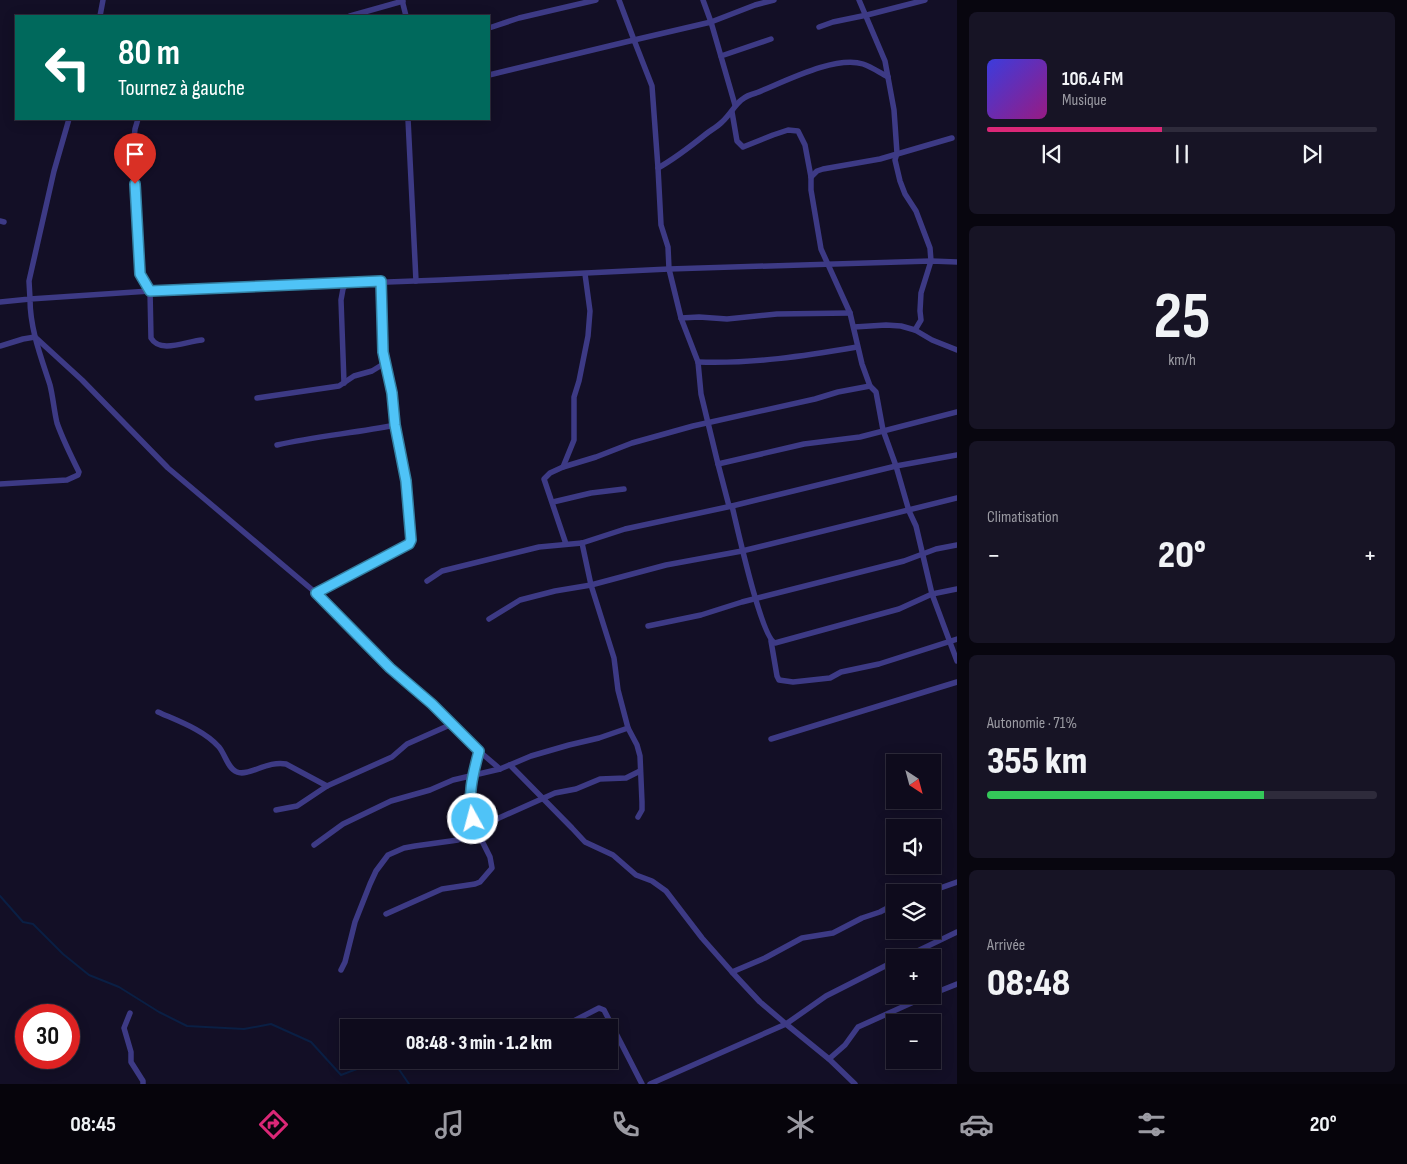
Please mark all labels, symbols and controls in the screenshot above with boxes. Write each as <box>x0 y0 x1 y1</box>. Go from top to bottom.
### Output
text: 80 m <box>118 32 180 75</box>
icon: left <box>35 35 100 100</box>
text: 106.4 FM <box>1062 68 1123 91</box>
text: Tournez à gauche <box>118 75 245 102</box>
text: Musique <box>1062 91 1107 110</box>
pin <box>114 133 156 184</box>
icon: arrive <box>121 140 149 168</box>
icon: previous <box>1038 140 1066 168</box>
icon: pause <box>1168 140 1196 168</box>
icon: next <box>1298 140 1326 168</box>
text: 25 <box>1153 279 1211 357</box>
text: km/h <box>1168 351 1196 370</box>
text: Climatisation <box>987 508 1059 527</box>
text: 20° <box>1158 533 1206 578</box>
text: − <box>987 539 1001 572</box>
text: + <box>1363 539 1377 572</box>
text: Autonomie · 71% <box>987 714 1077 733</box>
text: 355 km <box>987 739 1087 784</box>
north arrow <box>886 754 941 809</box>
map controls <box>886 754 941 1069</box>
position arrow <box>446 792 498 844</box>
button: sound <box>886 819 941 874</box>
button: layers <box>886 884 941 939</box>
text: Arrivée <box>987 936 1025 955</box>
button: + <box>886 949 941 1004</box>
text: 08:48 <box>987 961 1070 1006</box>
speed limit sign: 30 <box>15 1004 80 1069</box>
button: − <box>886 1014 941 1069</box>
text: 08:48 · 3 min · 1.2 km <box>406 1032 552 1055</box>
icon: directions <box>256 1107 291 1142</box>
icon: music <box>432 1107 467 1142</box>
icon: phone <box>608 1107 643 1142</box>
icon: climate <box>783 1107 818 1142</box>
icon: car <box>959 1107 994 1142</box>
icon: filters <box>1134 1107 1169 1142</box>
text: 08:45 <box>70 1111 116 1138</box>
text: 20° <box>1310 1111 1337 1138</box>

